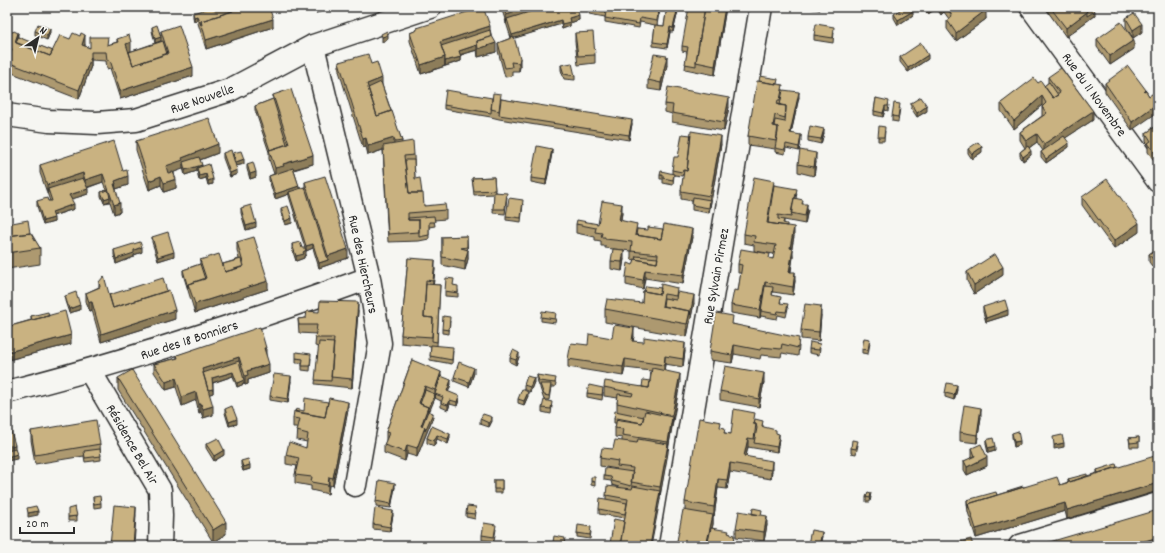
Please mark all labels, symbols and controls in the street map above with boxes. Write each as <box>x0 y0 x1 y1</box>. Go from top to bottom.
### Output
north arrow <box>18 18 58 58</box>
text: N <box>36 23 50 40</box>
street label: Rue du 11 Novembre <box>1056 49 1131 141</box>
street label: Rue Nouvelle <box>168 80 237 120</box>
street label: Rue des Hiercheurs <box>342 213 382 316</box>
street label: Rue Sylvain Pirmez <box>699 226 735 326</box>
street label: Rue des 18 Bonniers <box>138 316 241 366</box>
street label: Résidence Bel Air <box>100 401 163 490</box>
scale bar <box>20 509 74 535</box>
text: 20 m <box>26 516 49 533</box>

